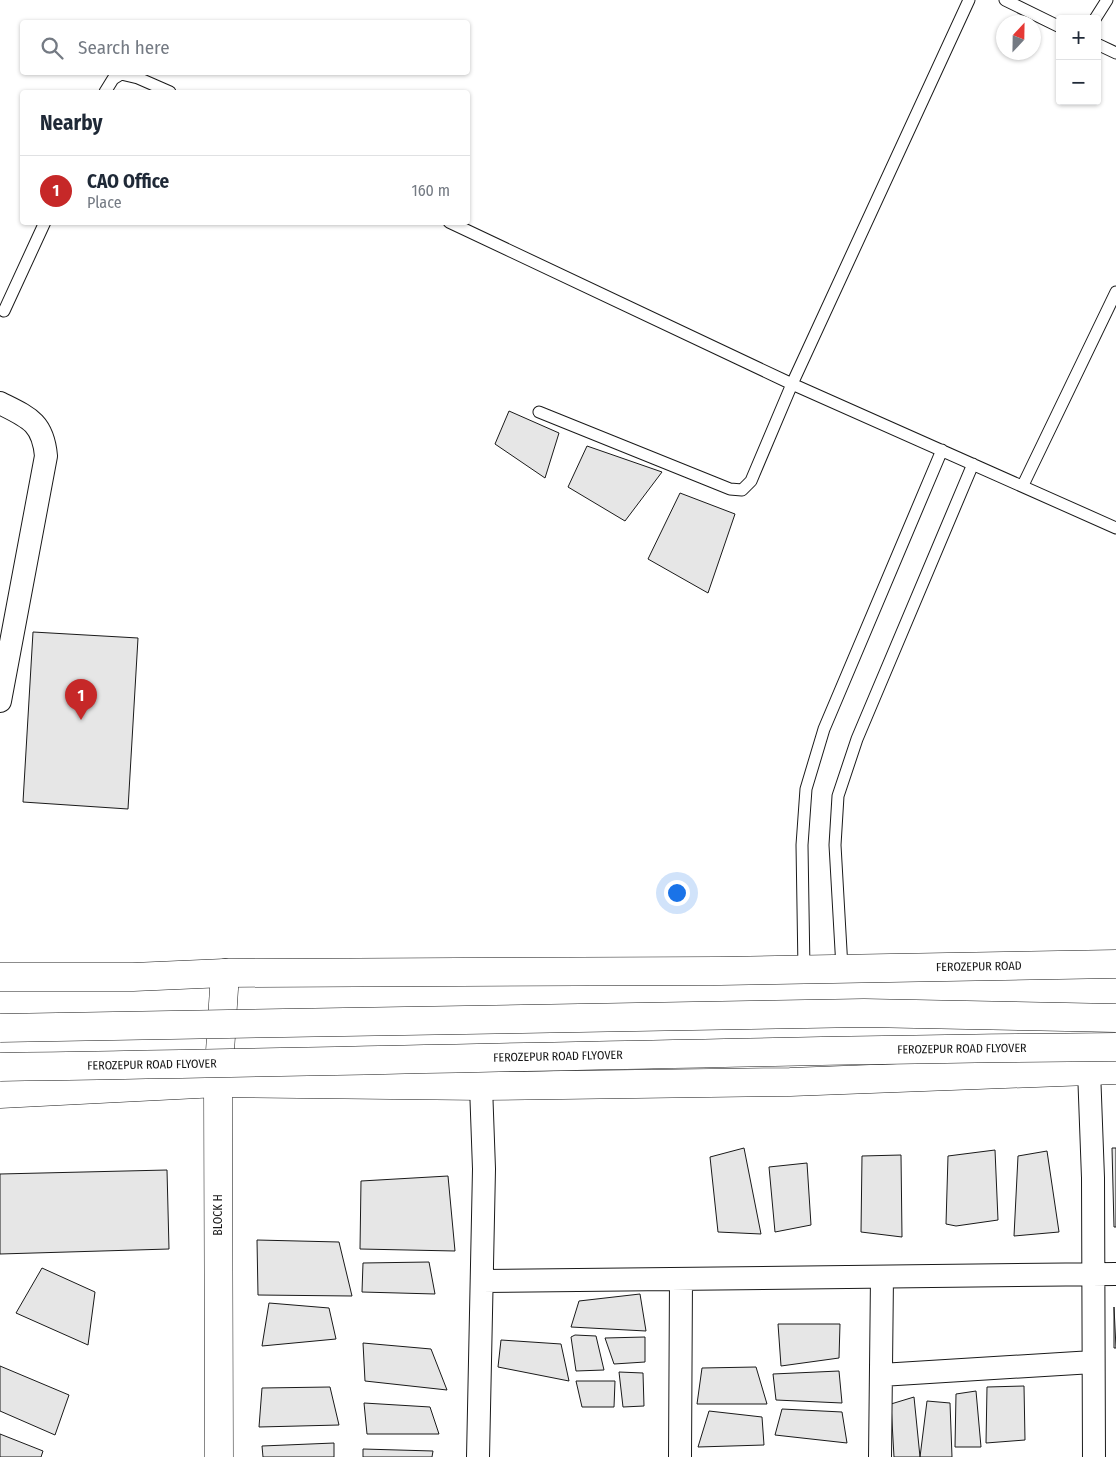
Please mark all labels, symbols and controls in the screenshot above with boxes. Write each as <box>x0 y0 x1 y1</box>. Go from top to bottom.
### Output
north arrow <box>996 15 1041 60</box>
map controls <box>1056 15 1101 105</box>
button: + <box>1056 15 1101 60</box>
search box <box>20 20 470 75</box>
icon: search <box>38 34 66 62</box>
text: Search here <box>78 36 170 59</box>
button: − <box>1056 60 1101 105</box>
text: Nearby <box>40 110 102 136</box>
text: CAO Office <box>87 170 169 193</box>
text: 1 <box>53 181 59 200</box>
text: 160 m <box>411 181 450 200</box>
text: Place <box>87 193 122 212</box>
pin: 1 <box>65 679 97 720</box>
your location <box>664 880 690 906</box>
street label: FEROZEPUR ROAD <box>936 959 1022 974</box>
street label: FEROZEPUR ROAD FLYOVER <box>897 1041 1027 1057</box>
street label: FEROZEPUR ROAD FLYOVER <box>493 1048 623 1065</box>
street label: FEROZEPUR ROAD FLYOVER <box>87 1056 217 1073</box>
street label: BLOCK H <box>211 1194 225 1236</box>

